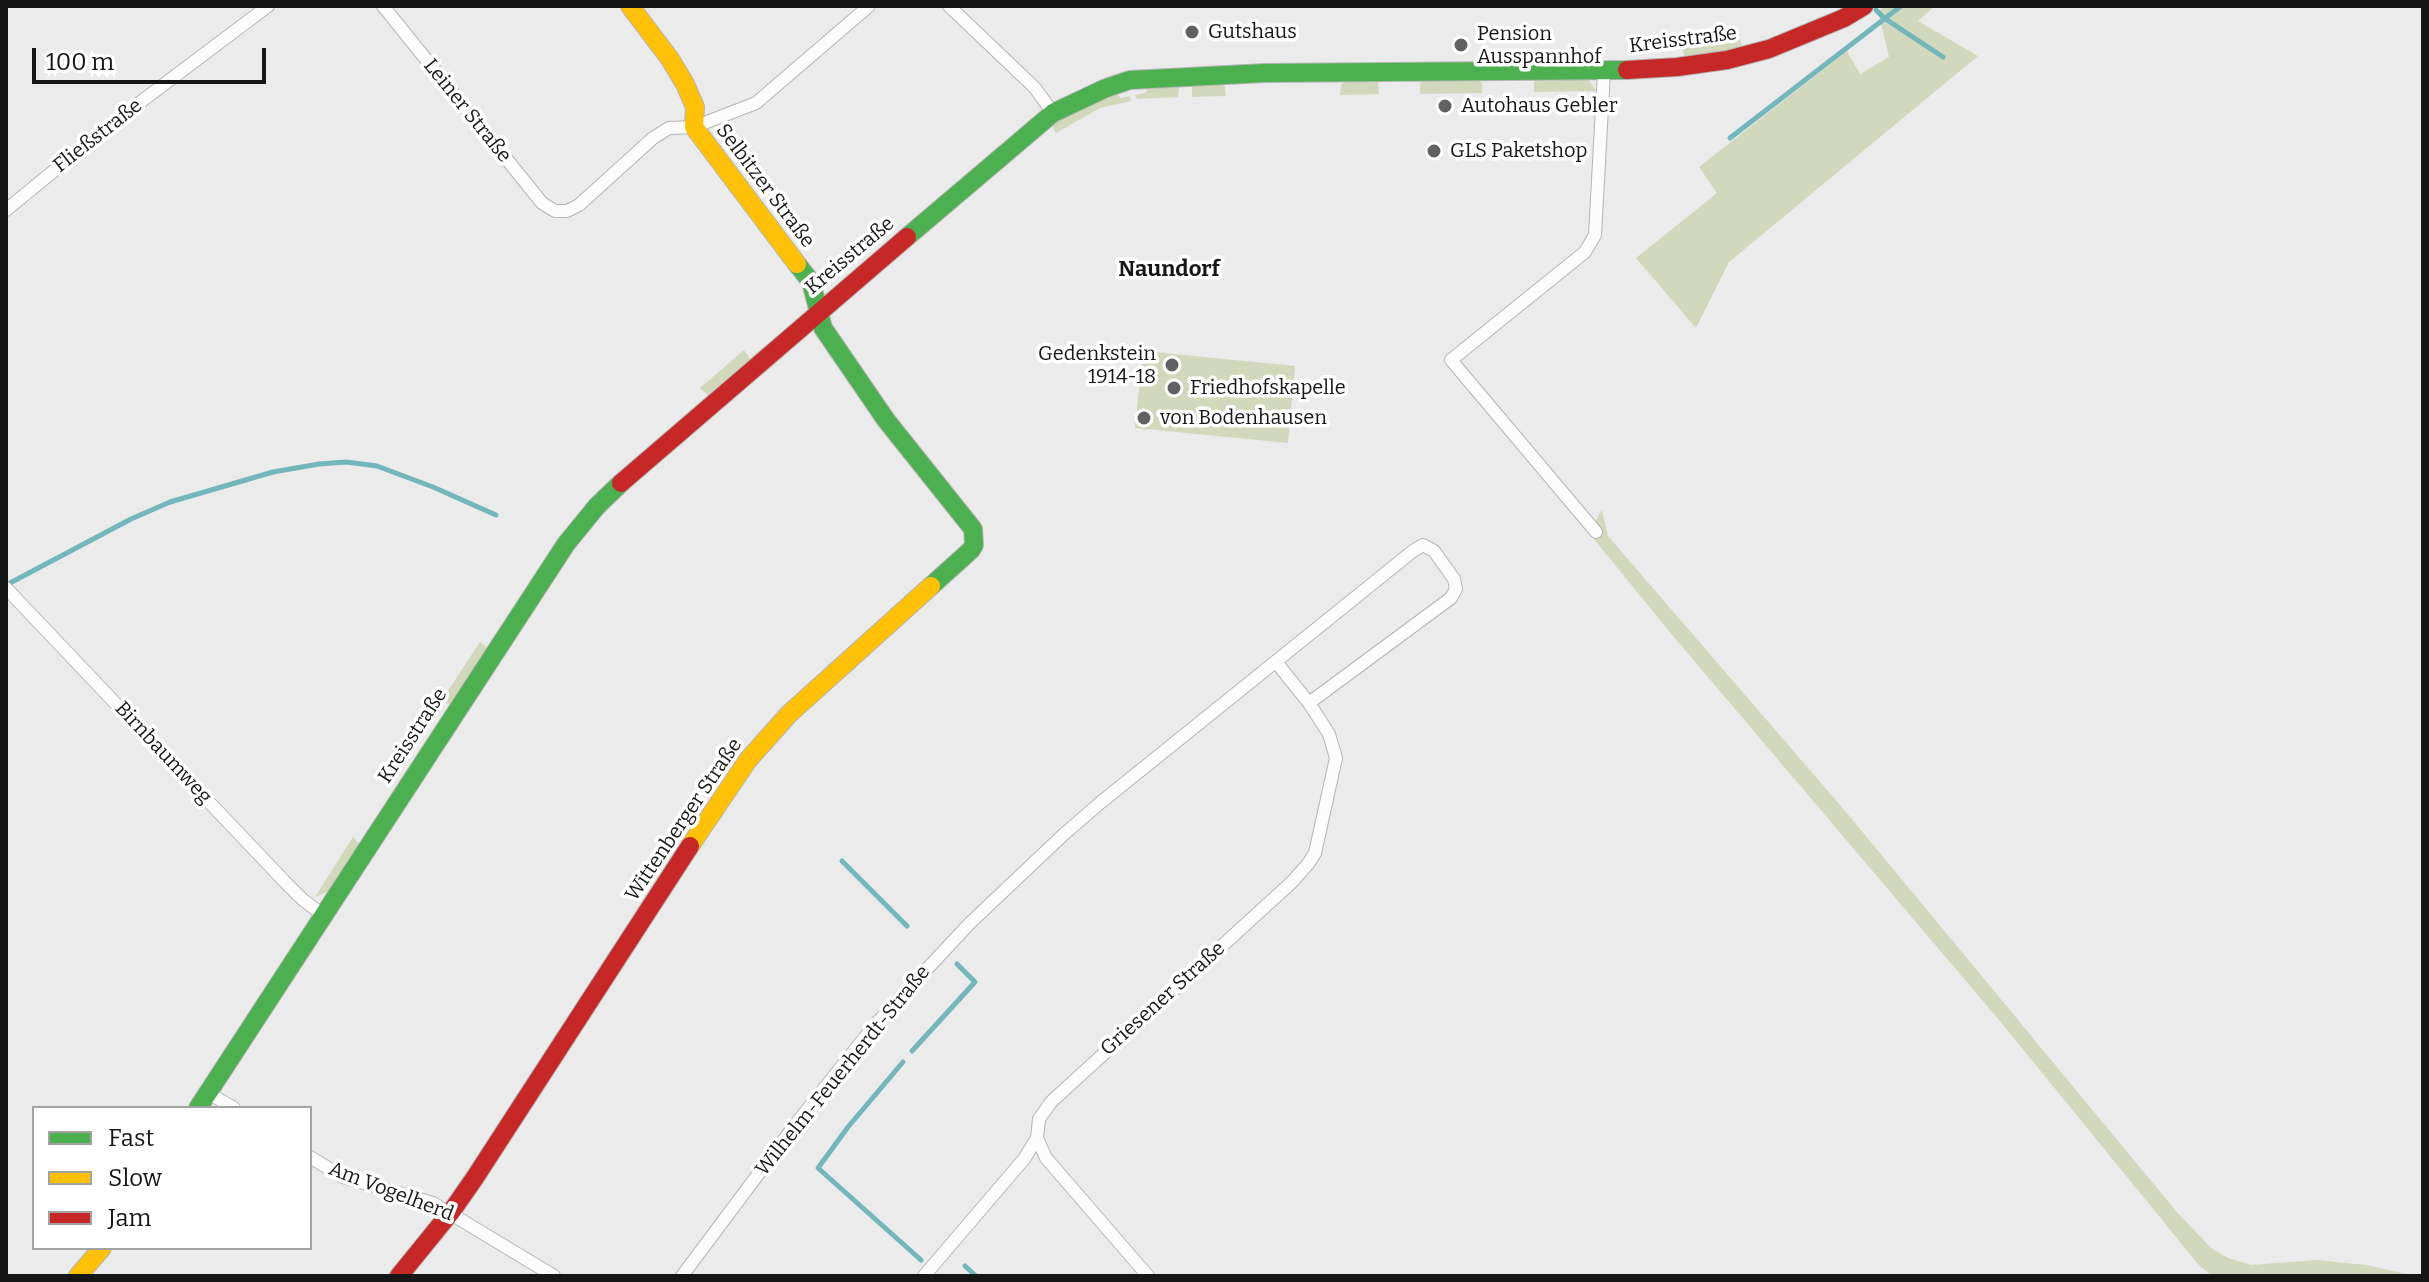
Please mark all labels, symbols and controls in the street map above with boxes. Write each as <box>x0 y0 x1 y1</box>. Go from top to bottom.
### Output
place label: Gutshaus <box>1208 20 1297 44</box>
street label: Kreisstraße <box>1628 21 1738 59</box>
place label: Pension Ausspannhof <box>1477 22 1601 69</box>
marker: Gutshaus <box>1183 23 1201 41</box>
scale bar <box>36 32 270 82</box>
marker: Pension Ausspannhof <box>1452 36 1470 54</box>
text: 100 m <box>46 48 114 76</box>
street label: Leiner Straße <box>418 54 516 168</box>
street label: Fließstraße <box>49 94 147 178</box>
place label: Autohaus Gebler <box>1461 94 1618 118</box>
marker: Autohaus Gebler <box>1436 97 1454 115</box>
street label: Selbitzer Straße <box>711 119 819 253</box>
place label: GLS Paketshop <box>1450 139 1587 163</box>
marker: GLS Paketshop <box>1425 142 1443 160</box>
street label: Kreisstraße <box>801 212 899 300</box>
district label: Naundorf <box>1118 257 1220 283</box>
place label: Gedenkstein 1914-18 <box>1038 342 1156 389</box>
marker: Gedenkstein 1914-18 <box>1163 356 1181 374</box>
place label: Friedhofskapelle <box>1190 376 1346 400</box>
marker: Friedhofskapelle <box>1165 379 1183 397</box>
place label: von Bodenhausen <box>1160 406 1327 430</box>
marker: von Bodenhausen <box>1135 409 1153 427</box>
street label: Kreisstraße <box>373 684 453 788</box>
street label: Birnbaumweg <box>110 697 216 809</box>
street label: Wittenberger Straße <box>621 734 747 906</box>
street label: Griesener Straße <box>1096 937 1230 1061</box>
street label: Wilhelm-Feuerherdt-Straße <box>751 961 935 1181</box>
legend <box>32 1106 312 1250</box>
text: Fast <box>108 1124 154 1152</box>
street label: Am Vogelherd <box>325 1157 457 1227</box>
text: Slow <box>108 1164 162 1192</box>
text: Jam <box>108 1204 151 1232</box>

